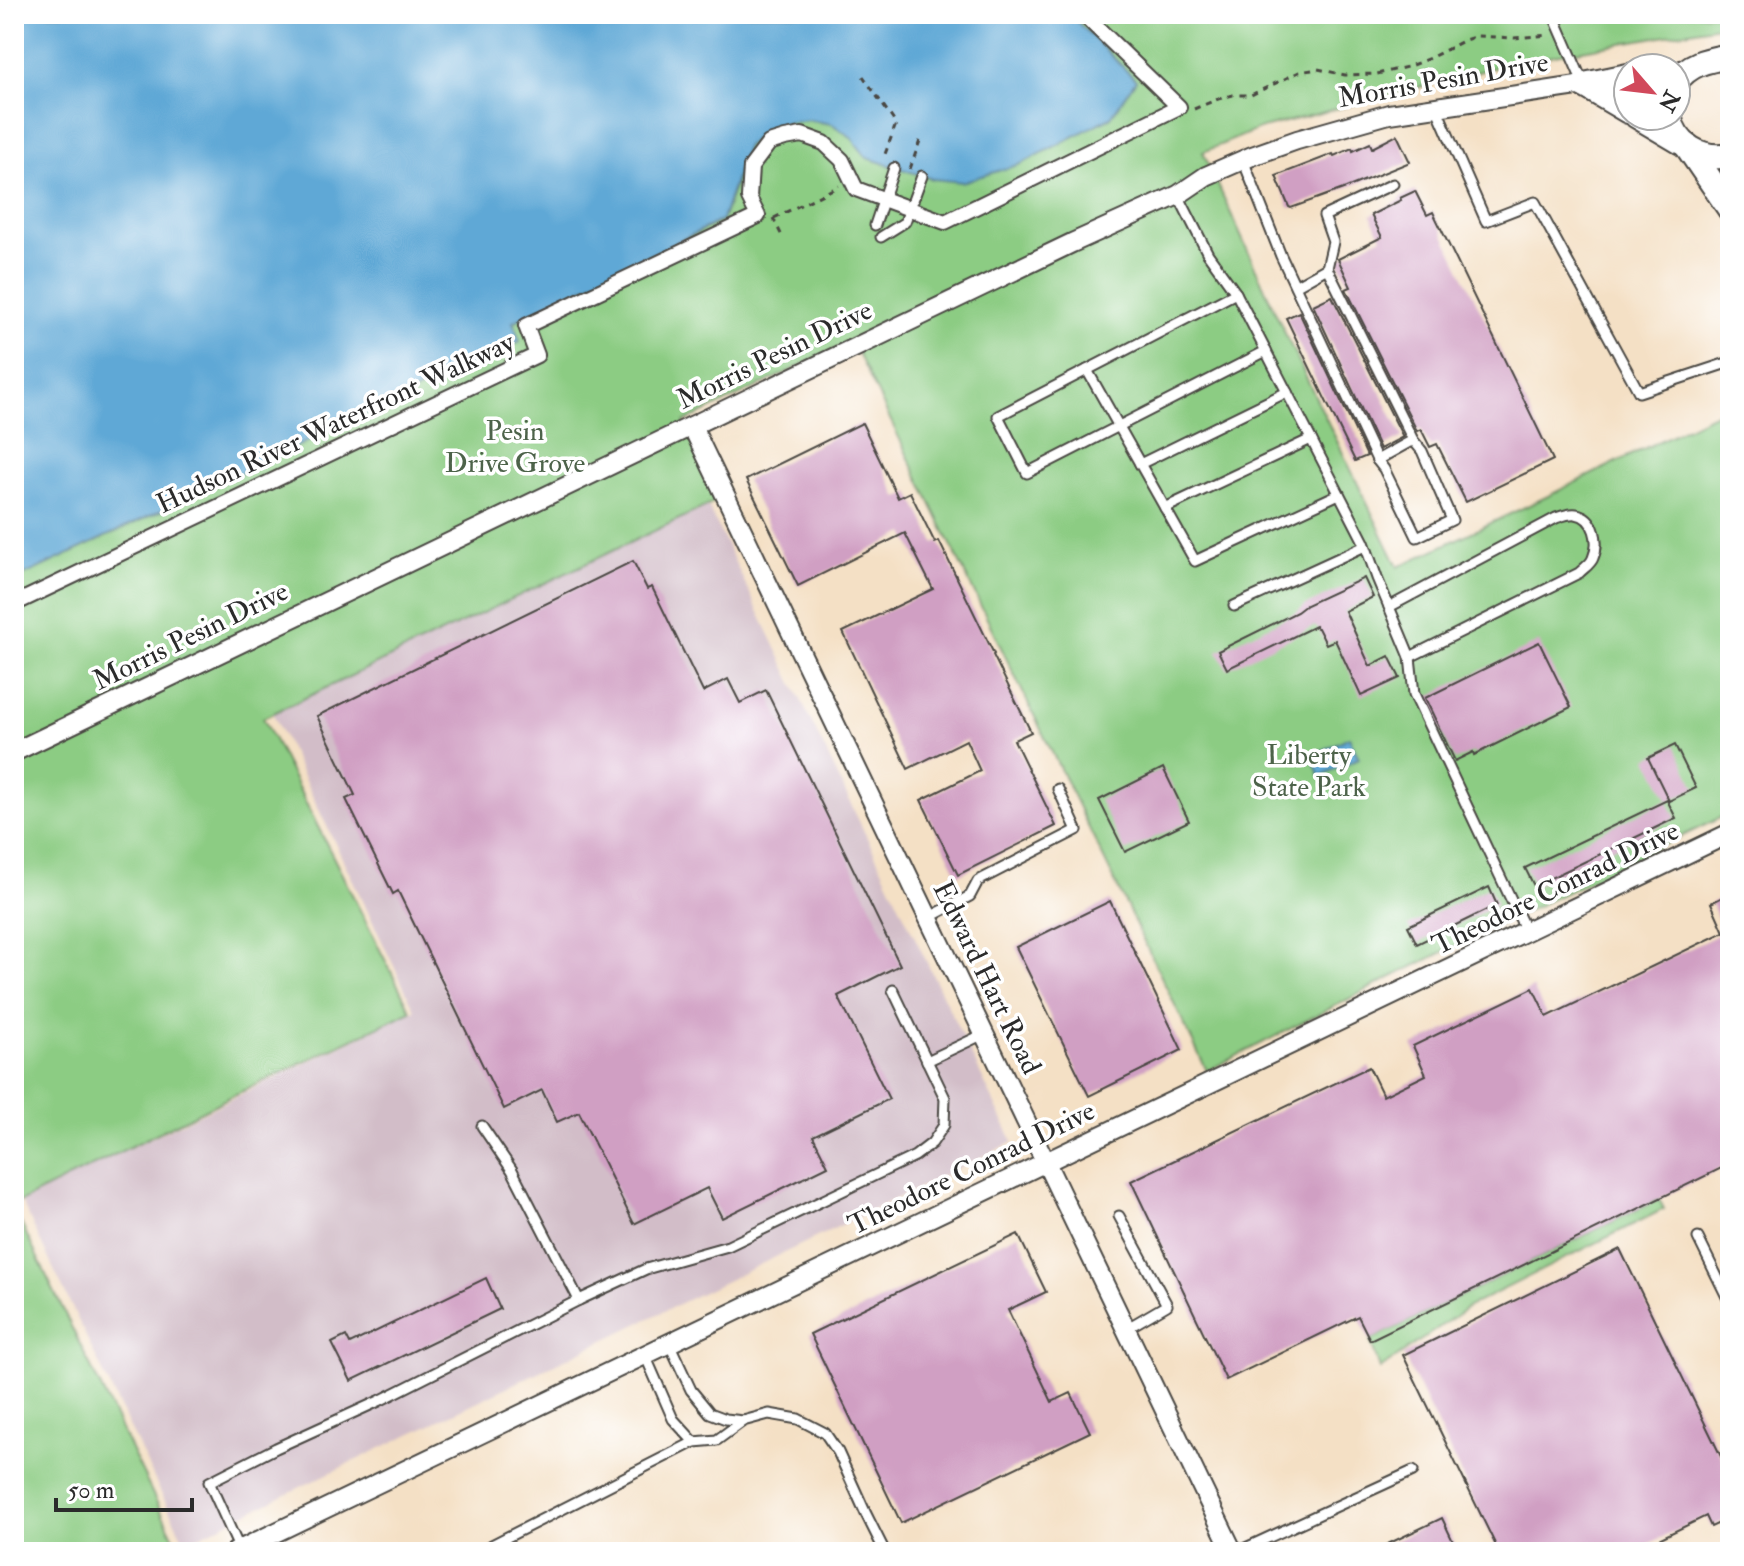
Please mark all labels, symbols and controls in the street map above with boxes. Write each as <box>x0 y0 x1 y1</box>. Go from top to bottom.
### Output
street label: Morris Pesin Drive <box>1336 45 1551 116</box>
north arrow <box>1612 52 1692 132</box>
text: N <box>1652 85 1686 116</box>
street label: Morris Pesin Drive <box>671 293 878 418</box>
street label: Hudson River Waterfront Walkway <box>151 325 521 522</box>
park label: Pesin Drive Grove <box>445 414 586 481</box>
street label: Morris Pesin Drive <box>87 574 294 699</box>
park label: Liberty State Park <box>1252 738 1366 805</box>
street label: Theodore Conrad Drive <box>1427 813 1685 963</box>
street label: Edward Hart Road <box>925 875 1049 1080</box>
street label: Theodore Conrad Drive <box>843 1093 1101 1243</box>
scale bar <box>56 1462 192 1512</box>
text: 50 m <box>68 1475 115 1506</box>

